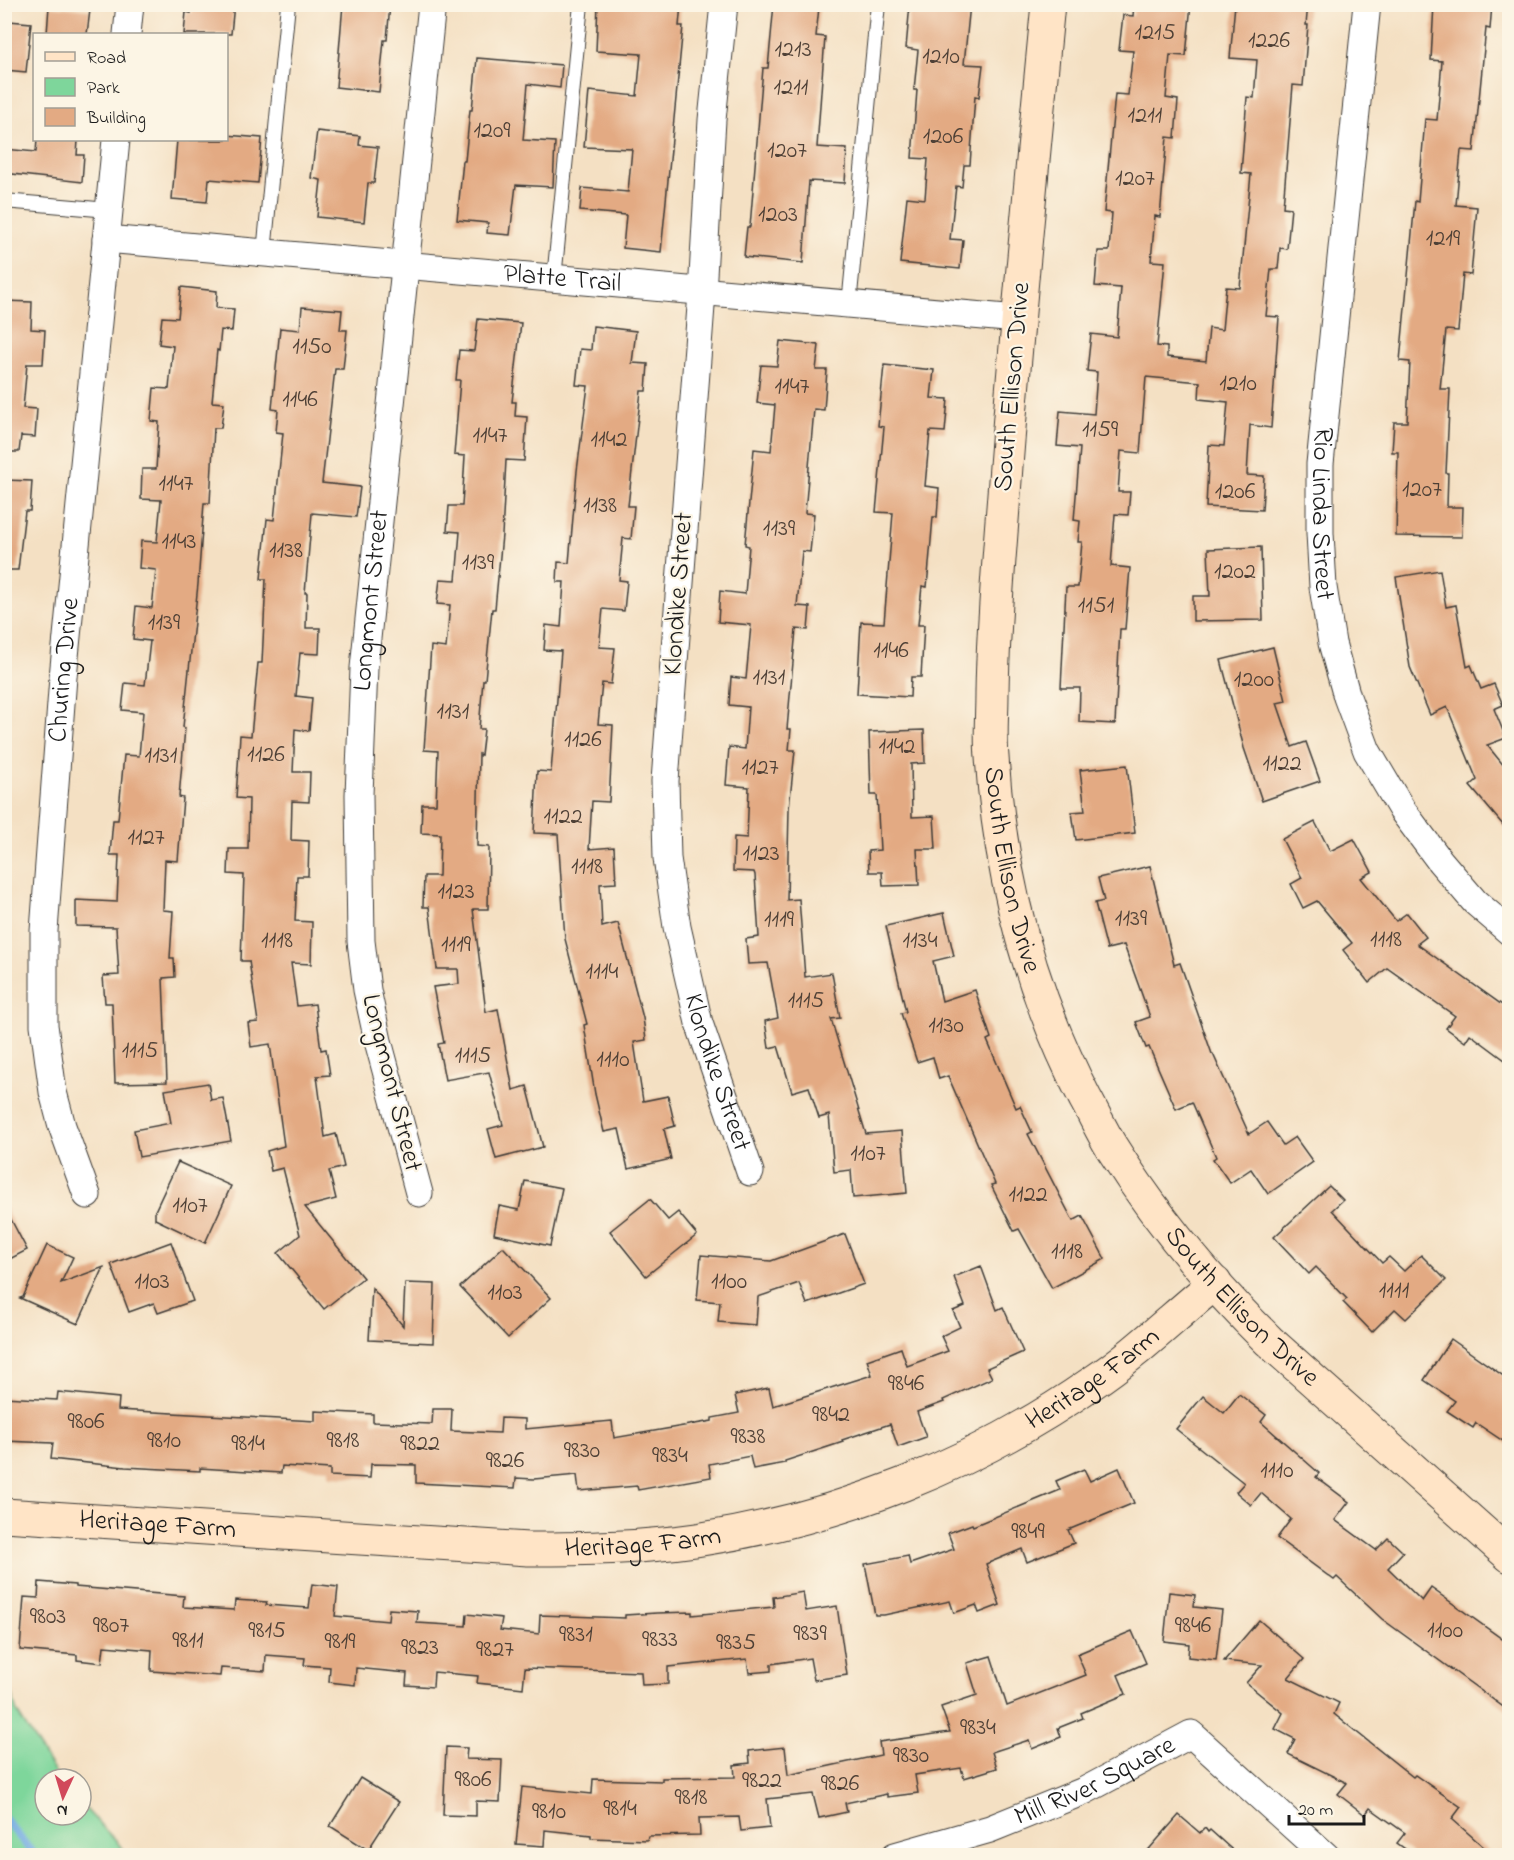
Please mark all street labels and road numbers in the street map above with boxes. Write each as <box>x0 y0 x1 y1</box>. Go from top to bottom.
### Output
street label: Platte Trail <box>502 254 623 304</box>
street label: South Ellison Drive <box>984 280 1042 493</box>
street label: Rio Linda Street <box>1300 425 1344 603</box>
street label: Longmont Street <box>344 508 400 692</box>
street label: Klondike Street <box>654 511 704 677</box>
street label: Churing Drive <box>39 595 90 744</box>
street label: South Ellison Drive <box>973 765 1051 979</box>
street label: Longmont Street <box>350 990 432 1176</box>
street label: Klondike Street <box>673 990 761 1156</box>
street label: South Ellison Drive <box>1155 1218 1328 1397</box>
street label: Heritage Farm <box>1018 1318 1169 1441</box>
street label: Heritage Farm <box>78 1500 237 1550</box>
street label: Heritage Farm <box>564 1517 724 1568</box>
street label: Mill River Square <box>1009 1726 1183 1837</box>

